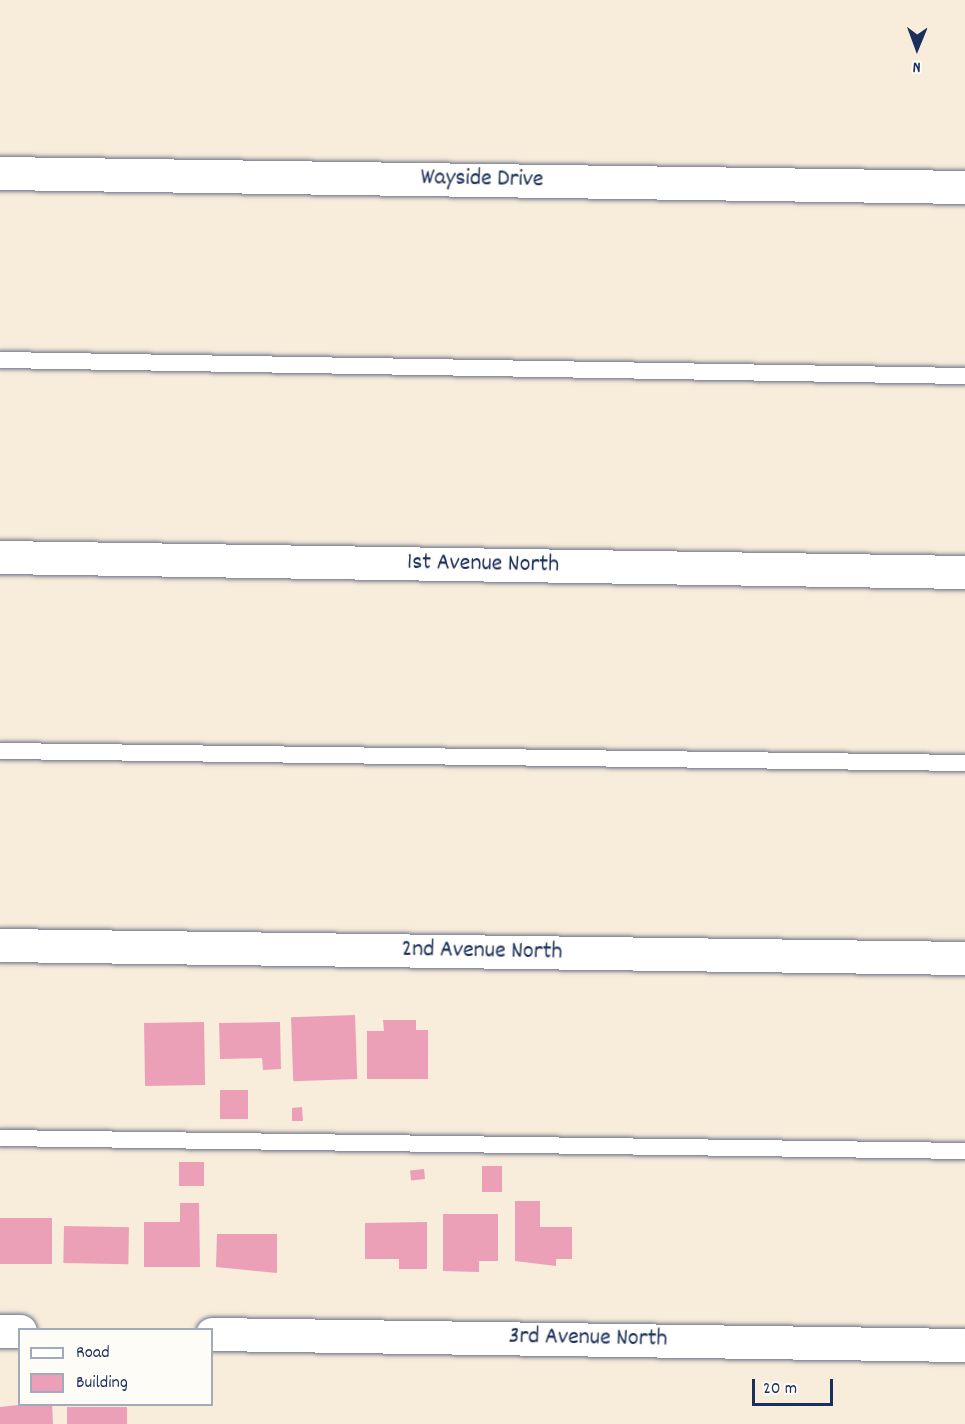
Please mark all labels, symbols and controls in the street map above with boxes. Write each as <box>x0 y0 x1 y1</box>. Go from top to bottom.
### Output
north arrow <box>887 18 947 78</box>
text: N <box>913 55 921 78</box>
street label: Wayside Drive <box>420 165 544 195</box>
street label: 1st Avenue North <box>407 549 559 581</box>
street label: 2nd Avenue North <box>401 936 563 968</box>
street label: 3rd Avenue North <box>508 1323 668 1355</box>
legend <box>18 1328 213 1406</box>
text: Road <box>76 1341 110 1366</box>
scale bar <box>755 1367 836 1405</box>
text: Building <box>76 1371 128 1396</box>
text: 20 m <box>763 1377 797 1402</box>

